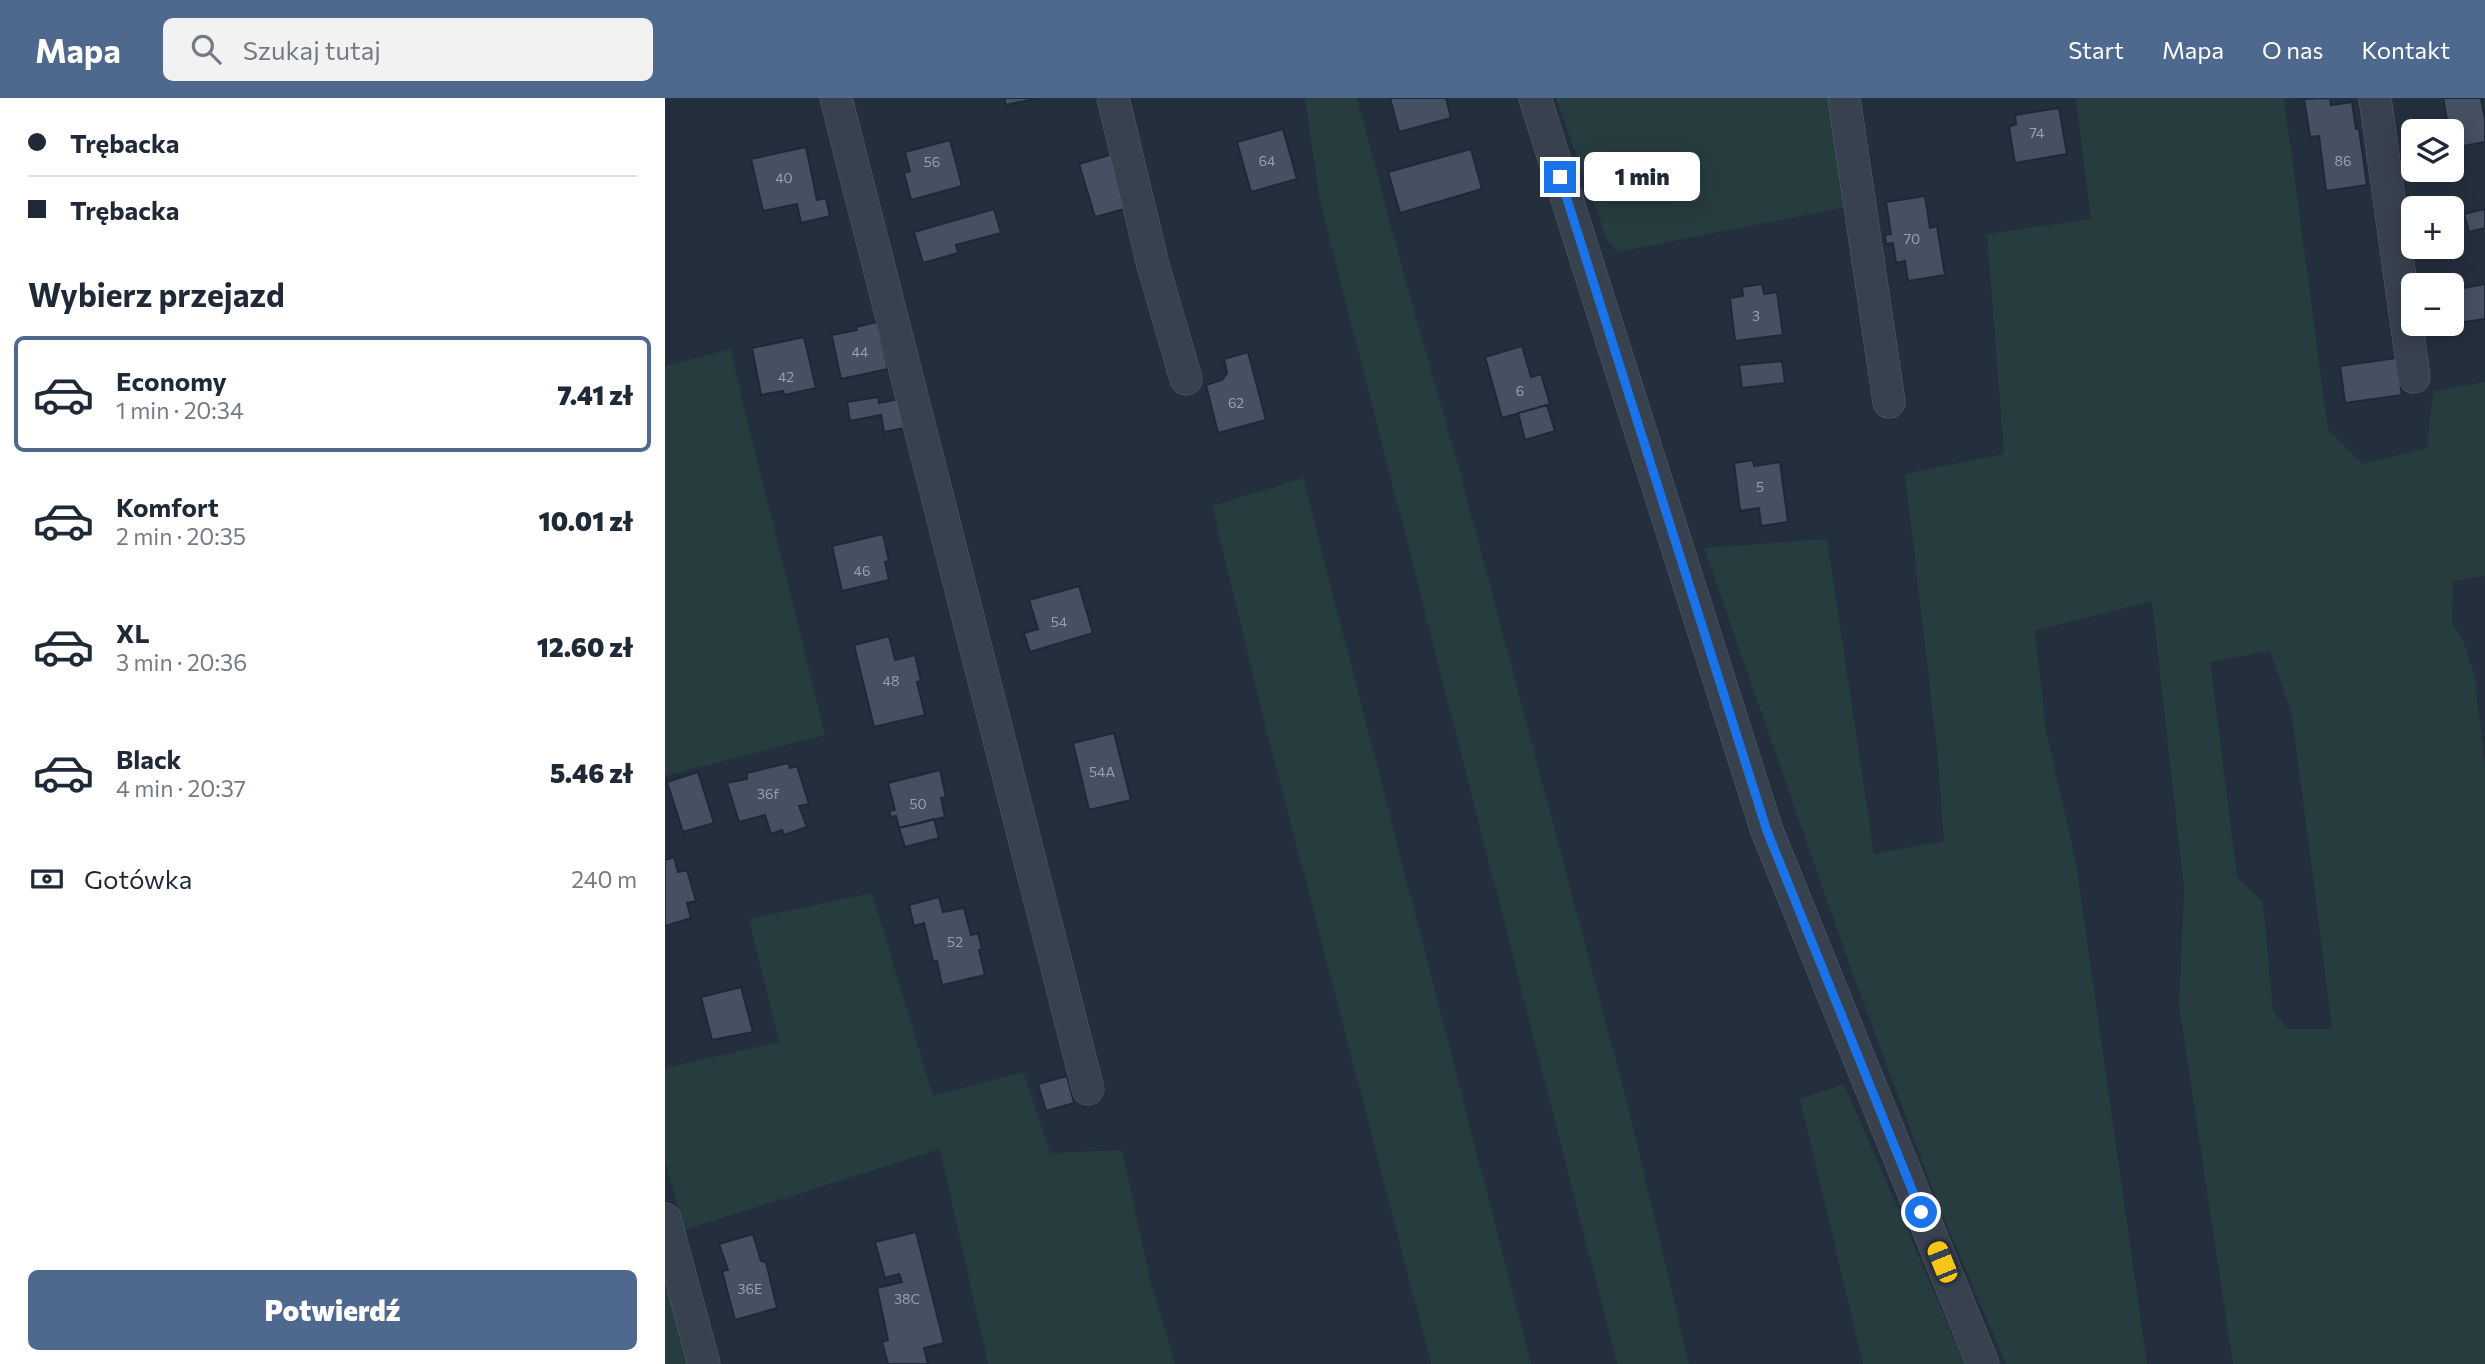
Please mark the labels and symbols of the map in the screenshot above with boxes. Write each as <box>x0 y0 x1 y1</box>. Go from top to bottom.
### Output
house number: 74 <box>2030 124 2045 141</box>
house number: 64 <box>1259 152 1276 169</box>
house number: 86 <box>2335 152 2352 169</box>
house number: 56 <box>924 153 940 170</box>
callout: 1 min <box>1585 153 1700 202</box>
route end <box>1544 161 1576 193</box>
house number: 40 <box>775 169 793 186</box>
house number: 70 <box>1904 230 1920 247</box>
house number: 3 <box>1752 307 1760 324</box>
house number: 44 <box>852 343 869 360</box>
house number: 42 <box>778 368 794 385</box>
house number: 6 <box>1516 382 1524 399</box>
house number: 62 <box>1228 394 1244 411</box>
house number: 5 <box>1756 478 1764 495</box>
house number: 46 <box>854 562 870 579</box>
house number: 54 <box>1051 613 1068 630</box>
house number: 48 <box>883 672 899 689</box>
house number: 54A <box>1089 763 1115 780</box>
house number: 36f <box>757 785 779 802</box>
house number: 50 <box>909 795 927 812</box>
house number: 52 <box>947 933 963 950</box>
route start <box>1905 1196 1937 1228</box>
car <box>1925 1239 1960 1285</box>
house number: 36E <box>738 1280 762 1297</box>
house number: 38C <box>894 1290 920 1307</box>

